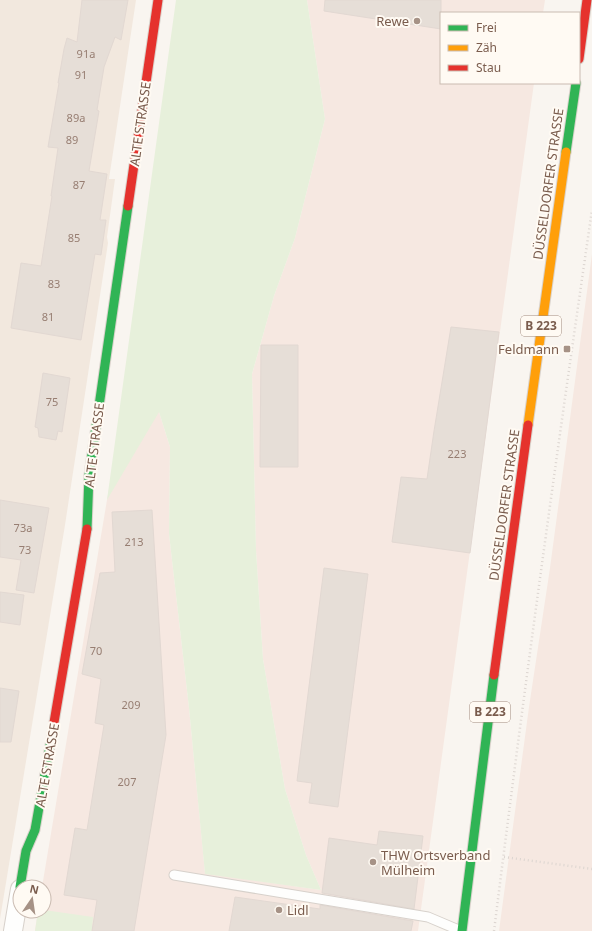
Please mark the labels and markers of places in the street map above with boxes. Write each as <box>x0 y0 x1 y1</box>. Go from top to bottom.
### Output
place label: Rewe <box>376 12 409 30</box>
marker: Rewe <box>412 16 422 26</box>
place label: Feldmann <box>498 340 559 358</box>
marker: Feldmann <box>562 344 572 354</box>
place label: THW Ortsverband Mülheim <box>381 846 490 879</box>
marker: THW Ortsverband Mülheim <box>368 857 378 867</box>
place label: Lidl <box>287 901 309 919</box>
marker: Lidl <box>274 905 284 915</box>

